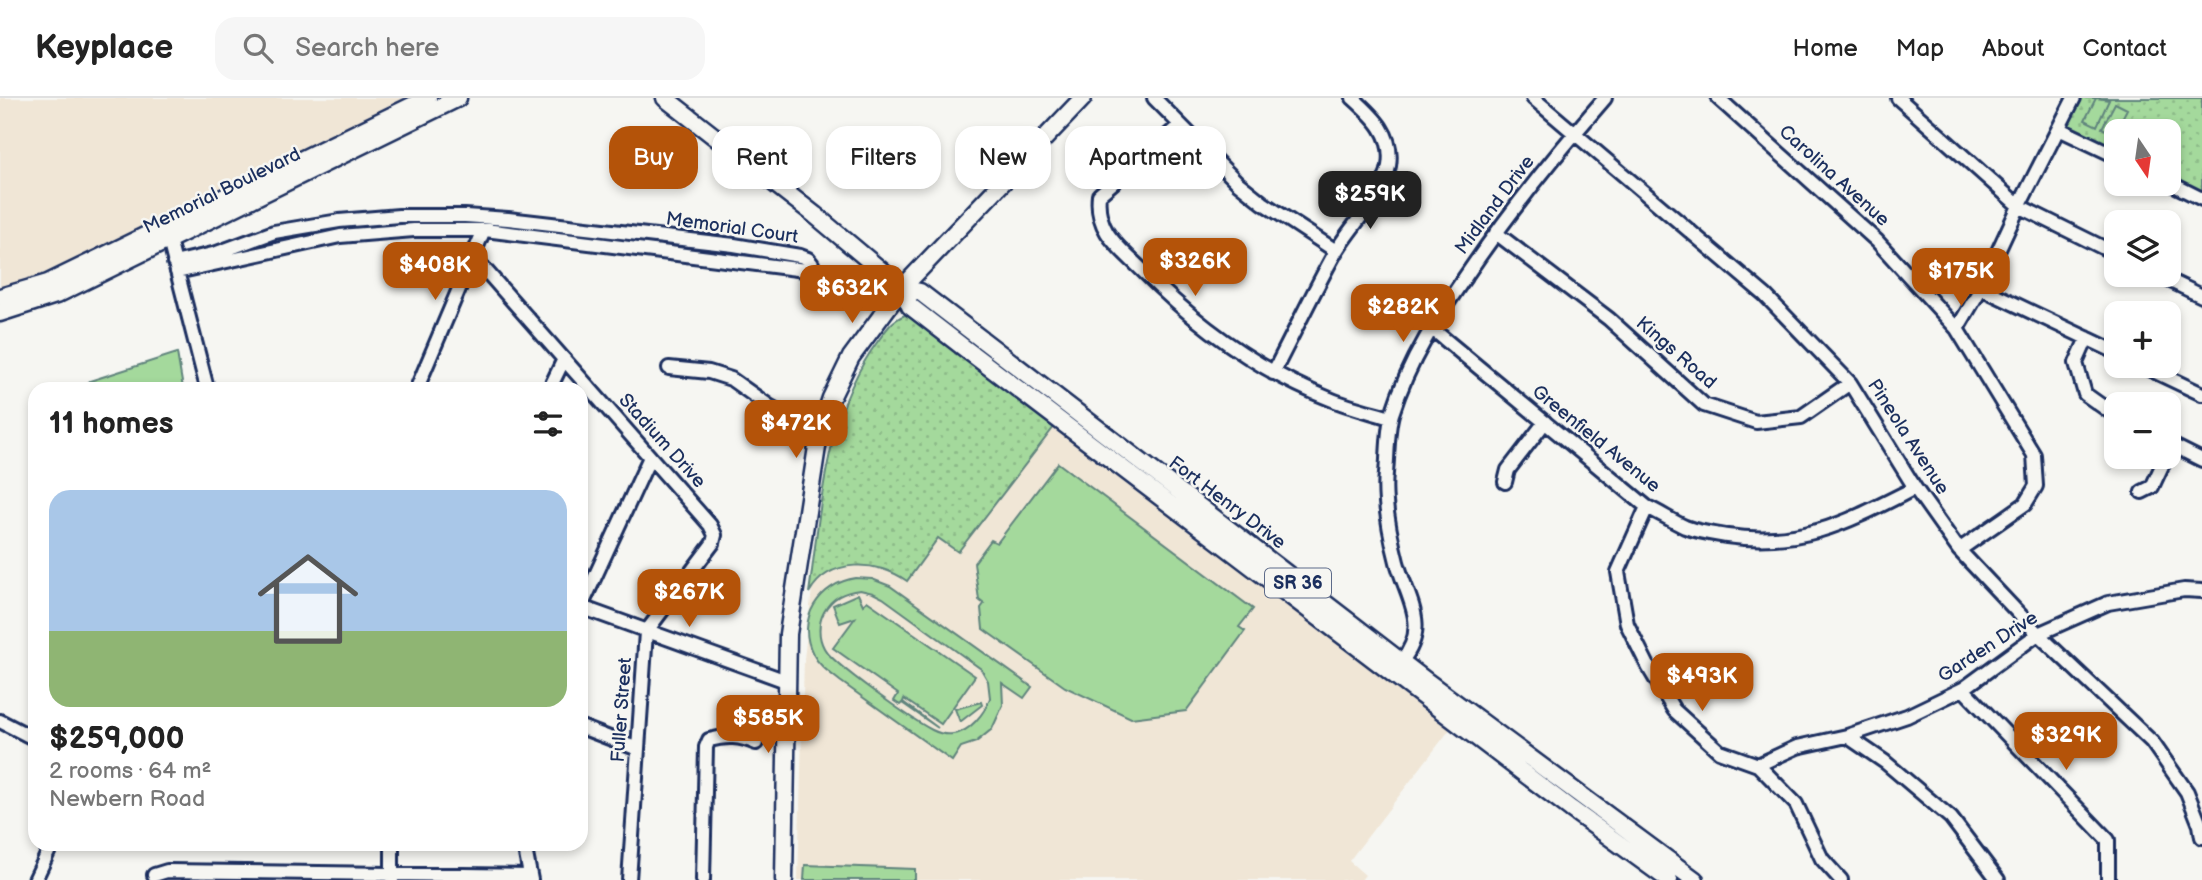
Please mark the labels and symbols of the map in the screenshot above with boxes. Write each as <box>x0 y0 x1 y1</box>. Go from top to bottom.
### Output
north arrow <box>2104 119 2180 196</box>
street label: Carolina Avenue <box>1774 120 1894 232</box>
street label: Memorial Boulevard <box>140 143 304 239</box>
street label: Midland Drive <box>1450 151 1540 259</box>
pin: $259K <box>1321 172 1419 231</box>
street label: Memorial Court <box>664 207 800 249</box>
pin: $326K <box>1146 238 1244 298</box>
pin: $408K <box>386 242 484 302</box>
pin: $175K <box>1912 248 2010 308</box>
pin: $632K <box>803 266 901 325</box>
pin: $282K <box>1354 285 1452 344</box>
street label: Kings Road <box>1631 312 1721 394</box>
street label: Pineola Avenue <box>1862 375 1954 499</box>
street label: Greenfield Avenue <box>1527 380 1665 498</box>
street label: Stadium Drive <box>614 389 710 493</box>
pin: $472K <box>747 400 845 460</box>
street label: Fort Henry Drive <box>1164 452 1290 554</box>
road number: SR 36 <box>1265 569 1331 598</box>
pin: $267K <box>640 570 738 629</box>
street label: Garden Drive <box>1934 606 2042 688</box>
pin: $493K <box>1653 654 1751 713</box>
street label: Fuller Street <box>607 657 637 763</box>
pin: $585K <box>719 696 817 755</box>
pin: $329K <box>2017 712 2115 772</box>

